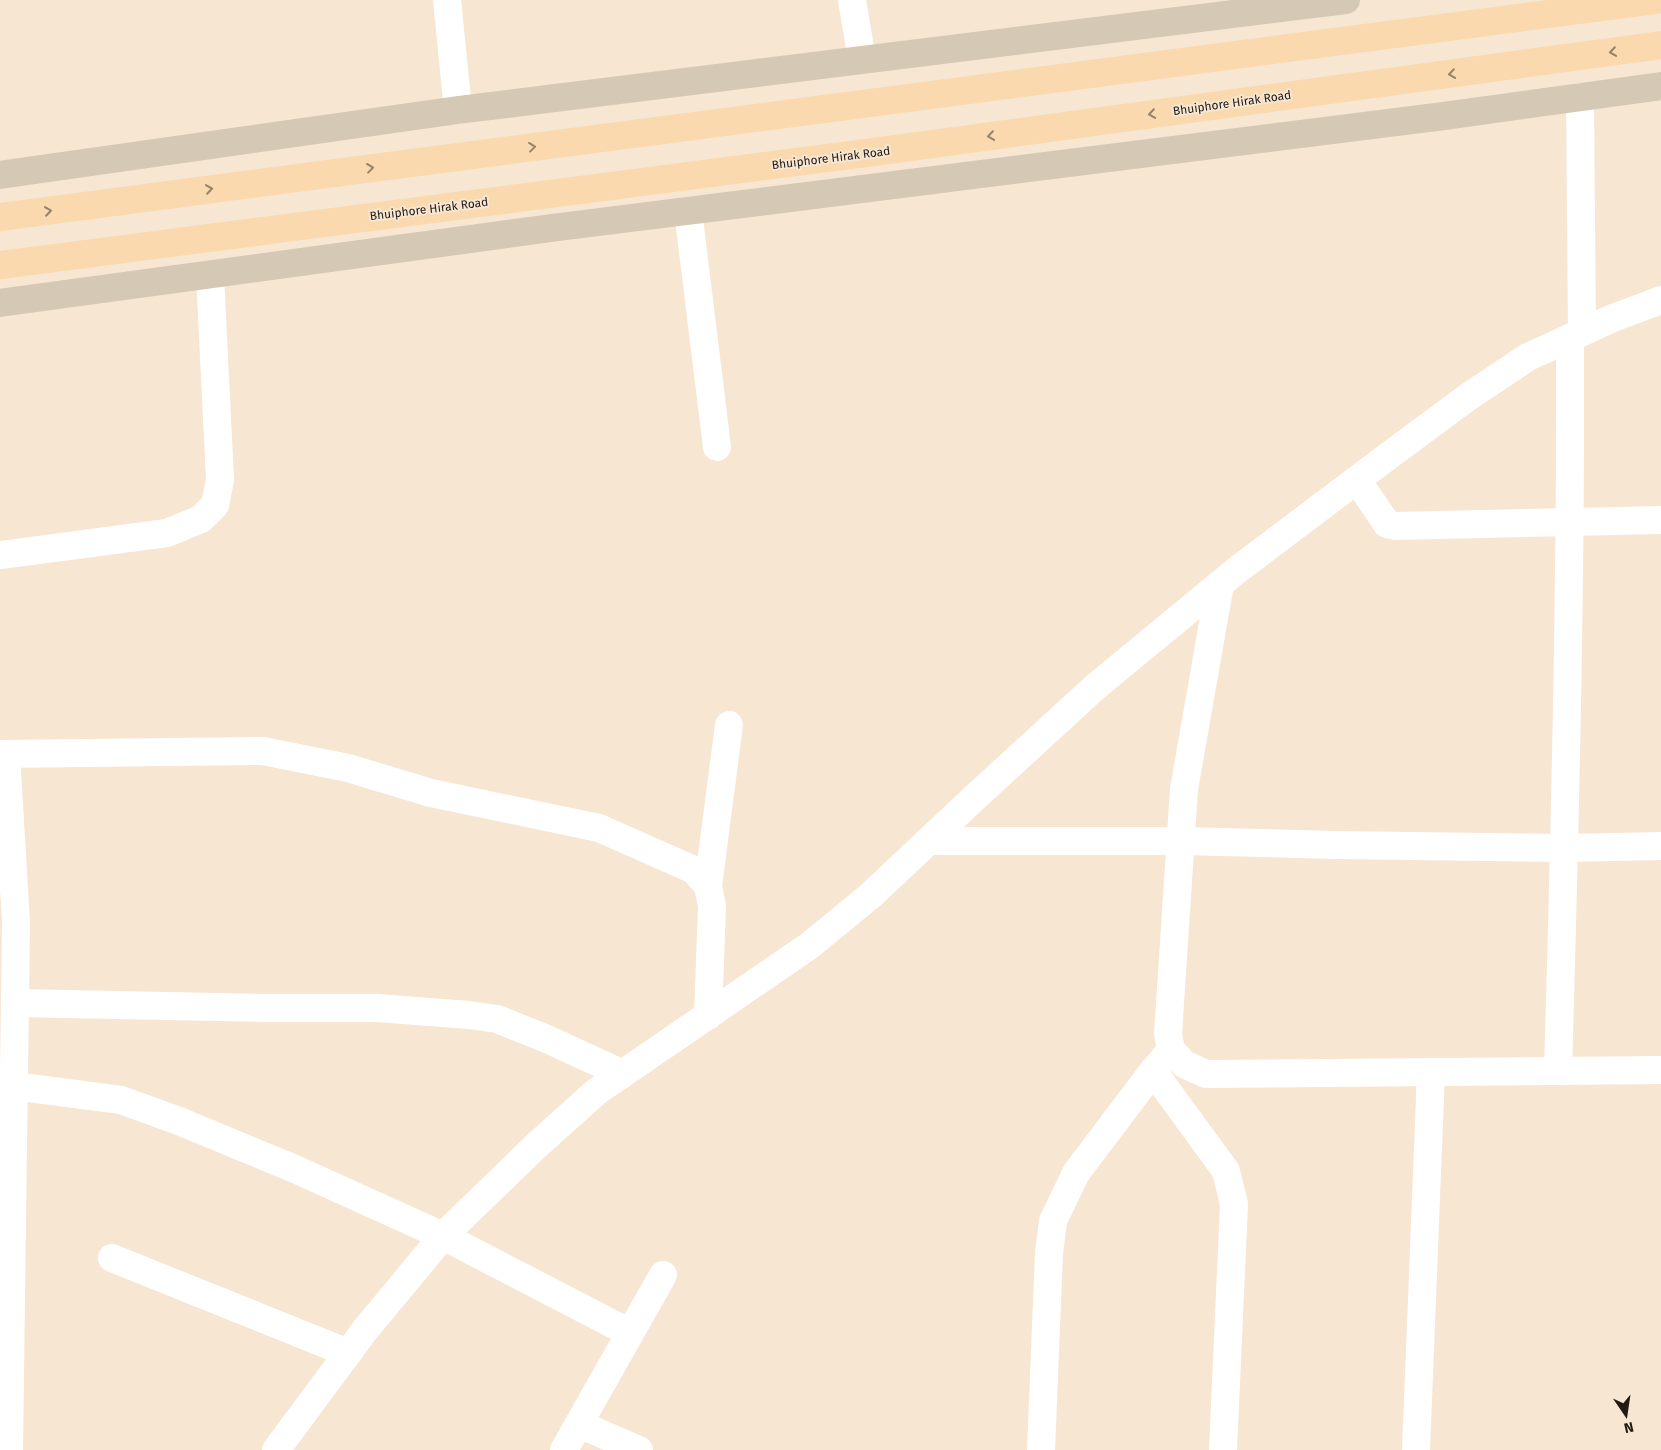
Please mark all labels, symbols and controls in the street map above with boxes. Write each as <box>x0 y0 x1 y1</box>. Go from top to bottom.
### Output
one-way arrow <box>1608 46 1616 57</box>
one-way arrow <box>1447 68 1456 78</box>
street label: Bhuiphore Hirak Road <box>1172 88 1292 118</box>
one-way arrow <box>1148 109 1156 119</box>
one-way arrow <box>987 130 995 141</box>
one-way arrow <box>528 142 536 153</box>
street label: Bhuiphore Hirak Road <box>771 144 891 172</box>
one-way arrow <box>366 163 375 173</box>
one-way arrow <box>206 184 214 195</box>
street label: Bhuiphore Hirak Road <box>369 195 489 223</box>
one-way arrow <box>45 206 53 217</box>
north arrow <box>1601 1390 1651 1440</box>
text: N <box>1622 1418 1635 1437</box>

